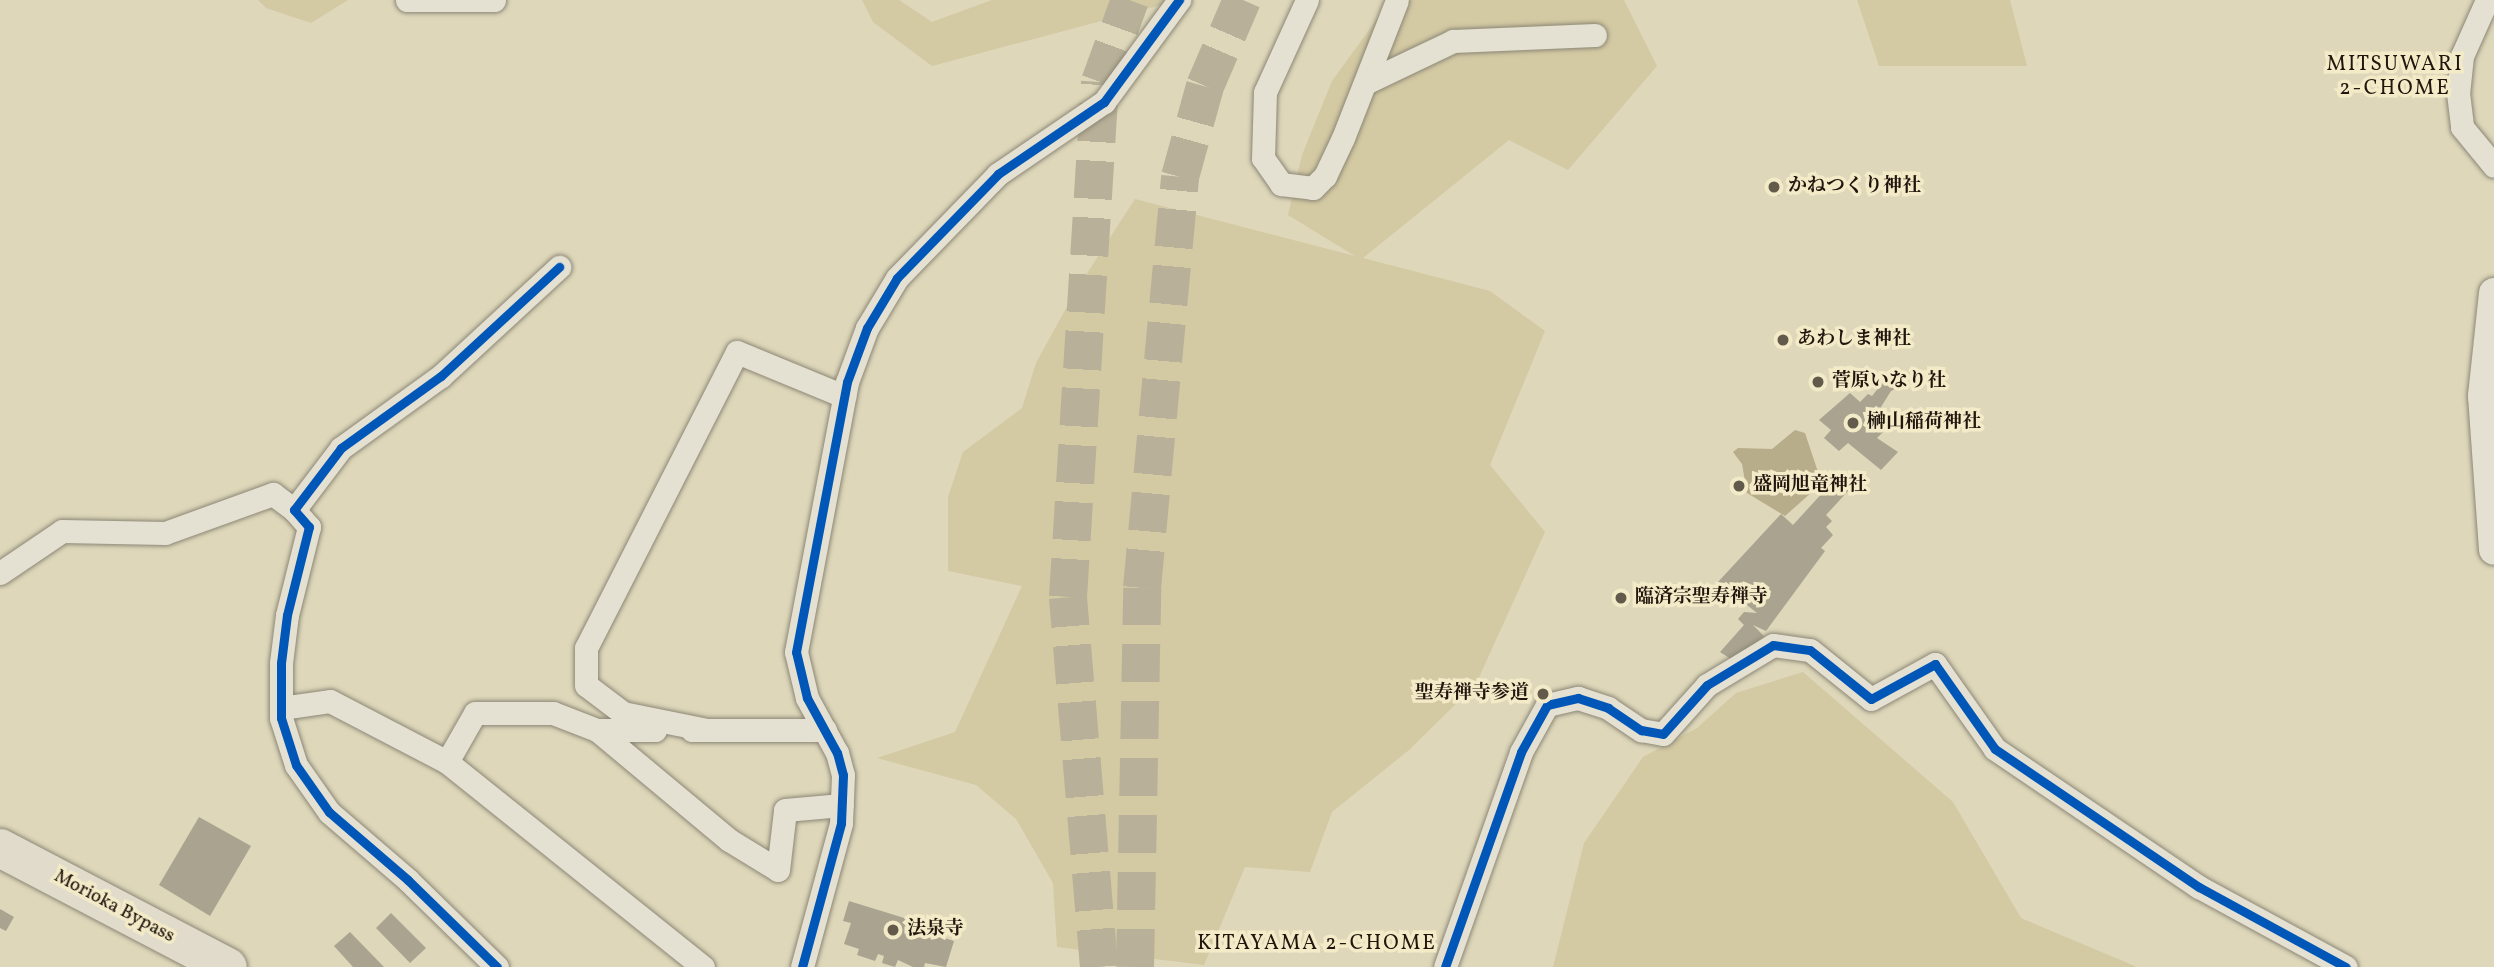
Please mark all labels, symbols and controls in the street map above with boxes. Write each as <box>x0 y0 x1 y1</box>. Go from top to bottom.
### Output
district label: MITSUWARI 2-CHOME <box>2328 52 2462 102</box>
place label: かねつくり神社 <box>1788 176 1921 198</box>
marker: かねつくり神社 <box>1766 179 1782 195</box>
place label: あわしま神社 <box>1797 329 1911 351</box>
marker: あわしま神社 <box>1775 332 1791 348</box>
place label: 菅原いなり社 <box>1832 371 1946 393</box>
marker: 菅原いなり社 <box>1810 374 1826 390</box>
place label: 榊山稲荷神社 <box>1867 412 1981 434</box>
marker: 榊山稲荷神社 <box>1845 415 1861 431</box>
place label: 盛岡旭竜神社 <box>1753 475 1867 497</box>
marker: 盛岡旭竜神社 <box>1731 478 1747 494</box>
place label: 臨済宗聖寿禅寺 <box>1635 587 1768 609</box>
marker: 臨済宗聖寿禅寺 <box>1613 590 1629 606</box>
place label: 聖寿禅寺参道 <box>1415 683 1529 705</box>
marker: 聖寿禅寺参道 <box>1535 686 1551 702</box>
street label: Morioka Bypass <box>50 866 178 948</box>
place label: 法泉寺 <box>907 919 964 941</box>
marker: 法泉寺 <box>885 922 901 938</box>
district label: KITAYAMA 2-CHOME <box>1199 931 1435 957</box>

